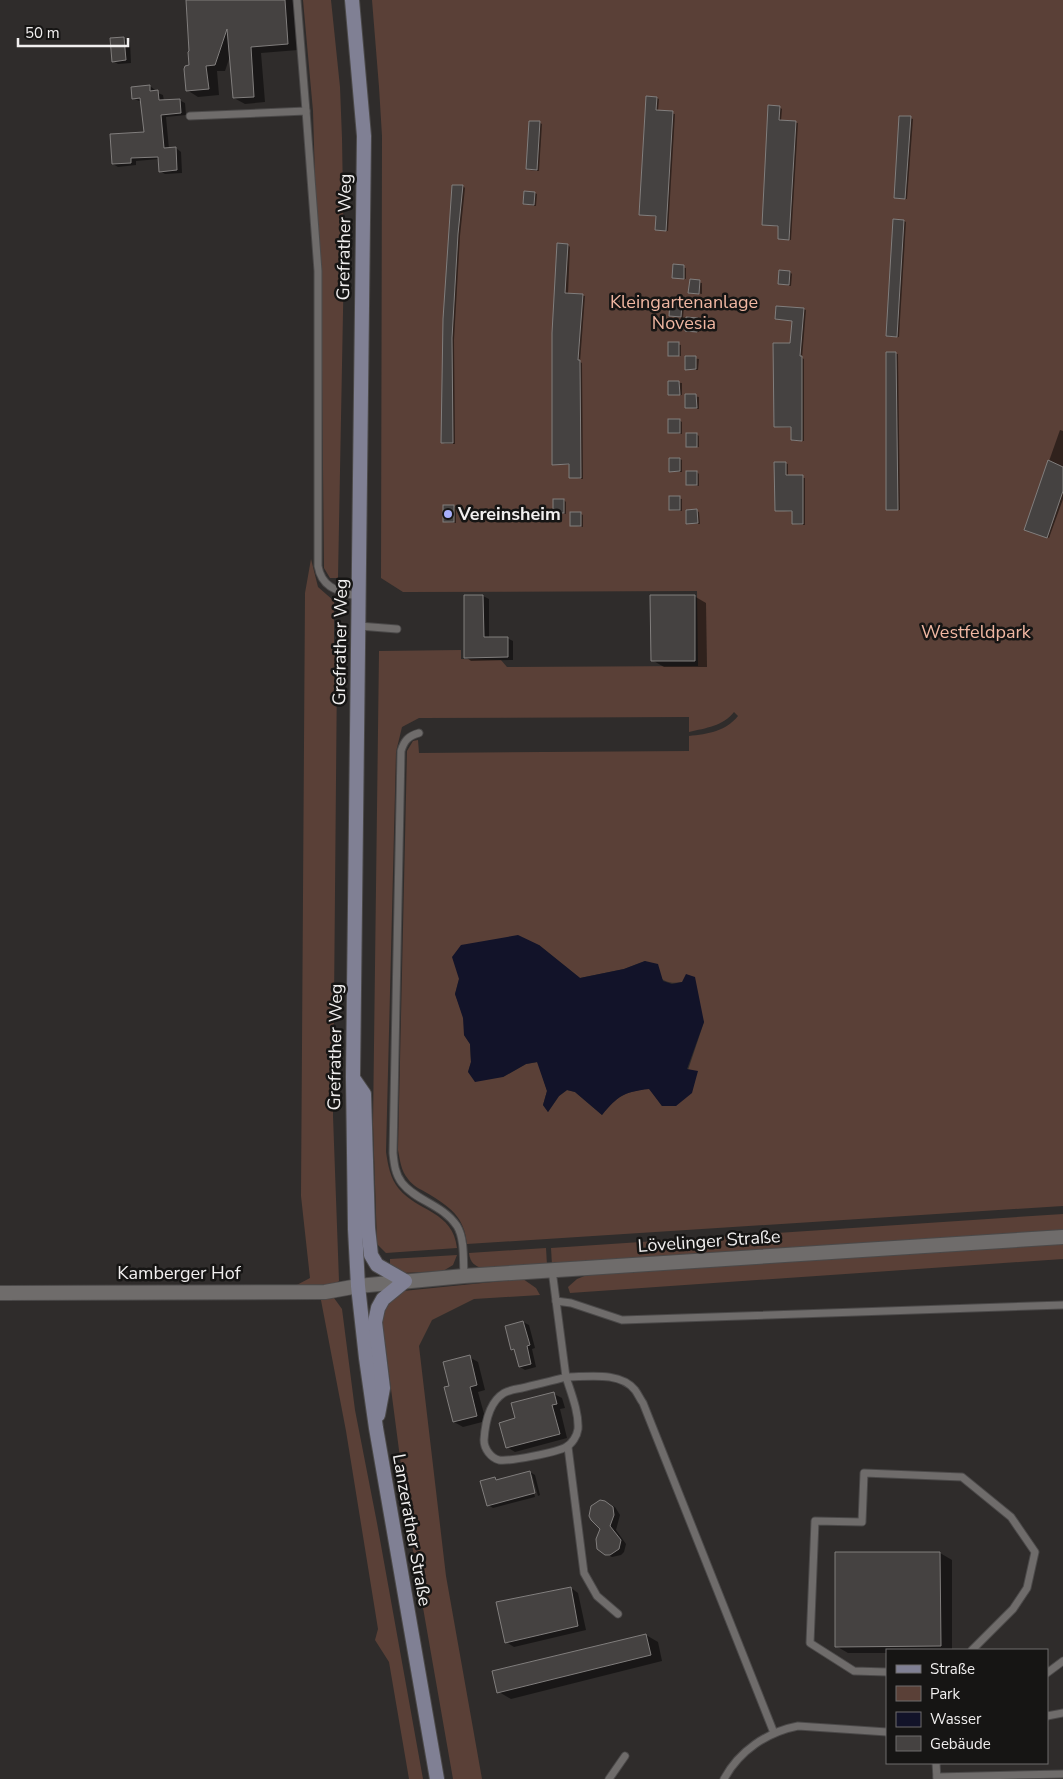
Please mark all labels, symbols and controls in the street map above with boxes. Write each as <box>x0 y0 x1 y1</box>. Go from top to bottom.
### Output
scale bar <box>18 15 128 47</box>
text: 50 m <box>25 23 60 43</box>
street label: Grefrather Weg <box>331 173 357 301</box>
park label: Kleingartenanlage Novesia <box>610 290 758 335</box>
place label: Vereinsheim <box>457 502 561 526</box>
marker: Vereinsheim <box>442 508 454 520</box>
street label: Grefrather Weg <box>327 578 353 706</box>
park label: Westfeldpark <box>921 620 1032 644</box>
street label: Grefrather Weg <box>322 983 348 1111</box>
street label: Lövelinger Straße <box>637 1224 781 1258</box>
street label: Kamberger Hof <box>117 1261 242 1285</box>
street label: Lanzerather Straße <box>387 1452 437 1608</box>
legend <box>886 1649 1048 1764</box>
text: Straße <box>930 1659 975 1679</box>
text: Park <box>930 1684 960 1704</box>
text: Wasser <box>930 1709 982 1729</box>
text: Gebäude <box>930 1734 991 1754</box>

